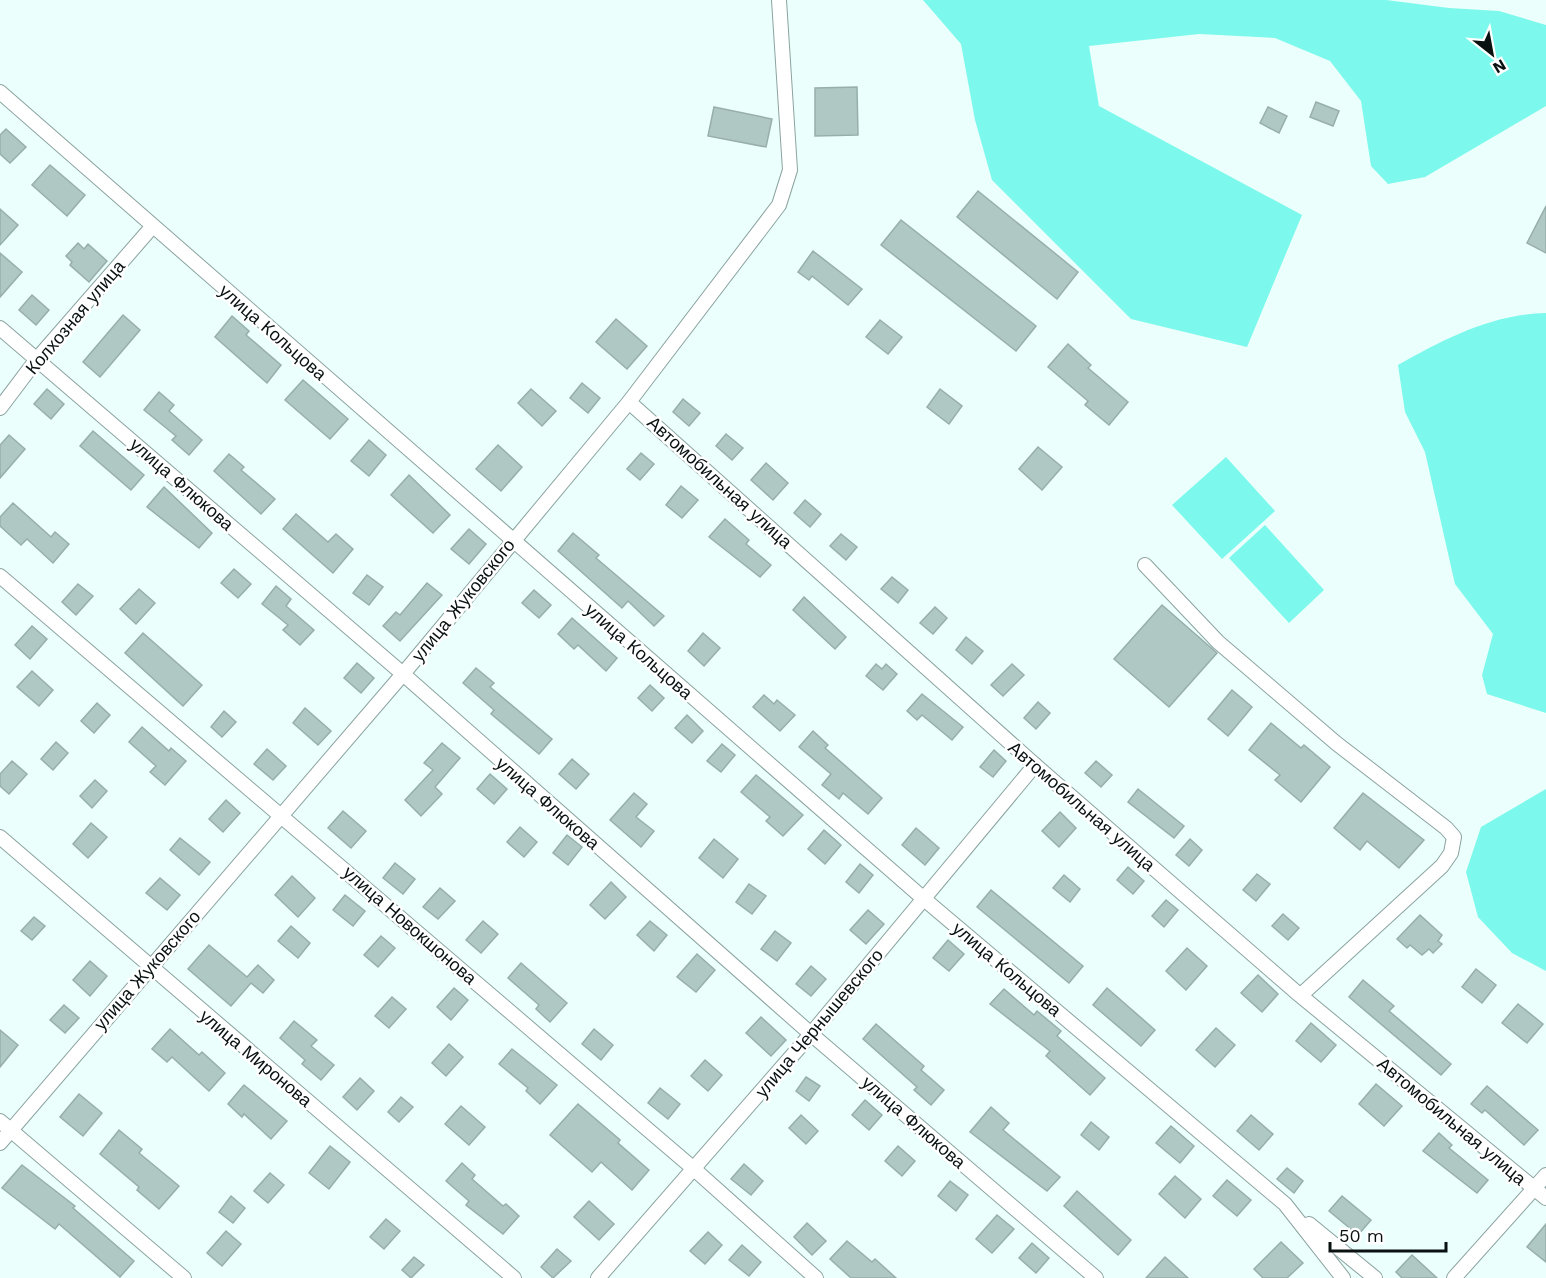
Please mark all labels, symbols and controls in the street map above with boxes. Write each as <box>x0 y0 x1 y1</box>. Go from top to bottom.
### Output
north arrow <box>1462 24 1522 84</box>
text: N <box>1489 55 1509 78</box>
street label: Колхозная улица <box>21 255 130 378</box>
street label: улица Кольцова <box>215 280 332 385</box>
street label: Автомобильная улица <box>643 412 797 553</box>
street label: улица Флюкова <box>126 433 239 535</box>
street label: улица Жуковского <box>407 534 519 666</box>
street label: улица Кольцова <box>581 599 698 704</box>
street label: Автомобильная улица <box>1004 737 1160 876</box>
street label: улица Флюкова <box>492 752 605 854</box>
street label: улица Новокшонова <box>339 861 482 989</box>
street label: улица Жуковского <box>89 906 205 1034</box>
street label: улица Кольцова <box>949 918 1066 1021</box>
street label: улица Чернышевского <box>751 944 887 1102</box>
street label: улица Миронова <box>196 1005 317 1112</box>
street label: Автомобильная улица <box>1374 1053 1531 1190</box>
street label: улица Флюкова <box>858 1071 971 1173</box>
scale bar <box>1330 1215 1446 1253</box>
text: 50 m <box>1339 1225 1384 1246</box>

